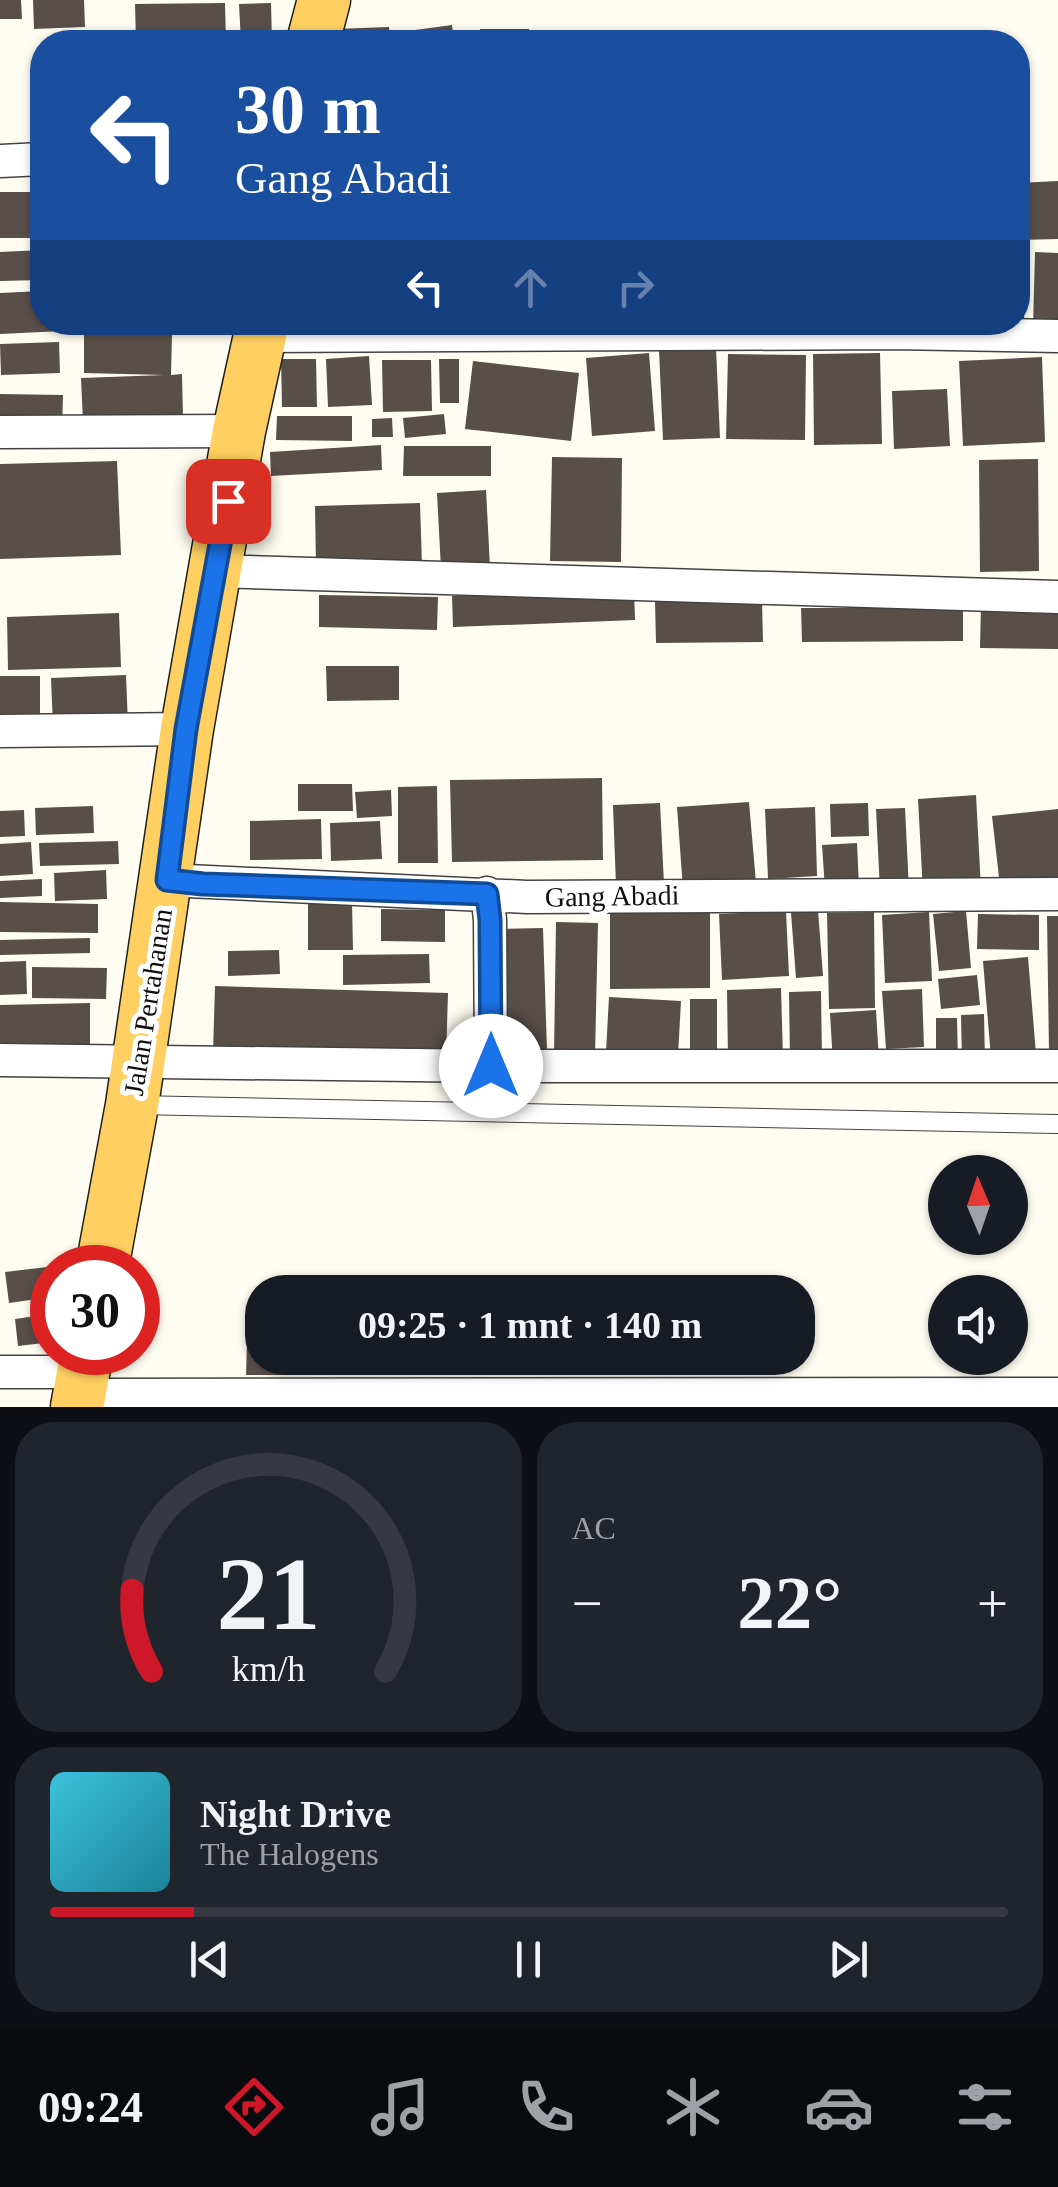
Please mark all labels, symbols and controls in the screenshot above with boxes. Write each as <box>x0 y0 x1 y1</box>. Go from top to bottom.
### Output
icon: left <box>70 70 200 200</box>
text: 30 m <box>235 71 381 148</box>
text: Gang Abadi <box>235 153 451 203</box>
icon: left <box>398 260 453 315</box>
icon: ahead <box>503 260 558 315</box>
icon: right <box>608 260 663 315</box>
pin <box>186 459 271 544</box>
icon: arrive <box>201 474 256 529</box>
street label: Gang Abadi <box>544 879 680 913</box>
street label: Jalan Pertahanan <box>118 906 178 1098</box>
position arrow <box>439 1014 543 1118</box>
north arrow <box>928 1155 1028 1255</box>
map controls <box>928 1155 1028 1375</box>
speed limit sign: 30 <box>30 1245 160 1375</box>
button: sound <box>928 1275 1028 1375</box>
text: 09:25 · 1 mnt · 140 m <box>358 1304 702 1346</box>
text: AC <box>572 1510 616 1546</box>
text: 21 <box>216 1536 320 1651</box>
text: 22° <box>737 1561 842 1644</box>
text: − <box>572 1573 603 1634</box>
text: + <box>977 1573 1008 1634</box>
text: km/h <box>232 1649 305 1689</box>
text: Night Drive <box>200 1793 391 1835</box>
text: The Halogens <box>200 1836 379 1872</box>
icon: previous <box>182 1932 237 1987</box>
icon: pause <box>501 1932 556 1987</box>
icon: next <box>821 1932 876 1987</box>
icon: directions <box>219 2072 289 2142</box>
icon: music <box>365 2072 435 2142</box>
icon: phone <box>511 2072 581 2142</box>
icon: climate <box>658 2072 728 2142</box>
icon: car <box>804 2072 874 2142</box>
icon: filters <box>950 2072 1020 2142</box>
text: 09:24 <box>38 2082 143 2132</box>

